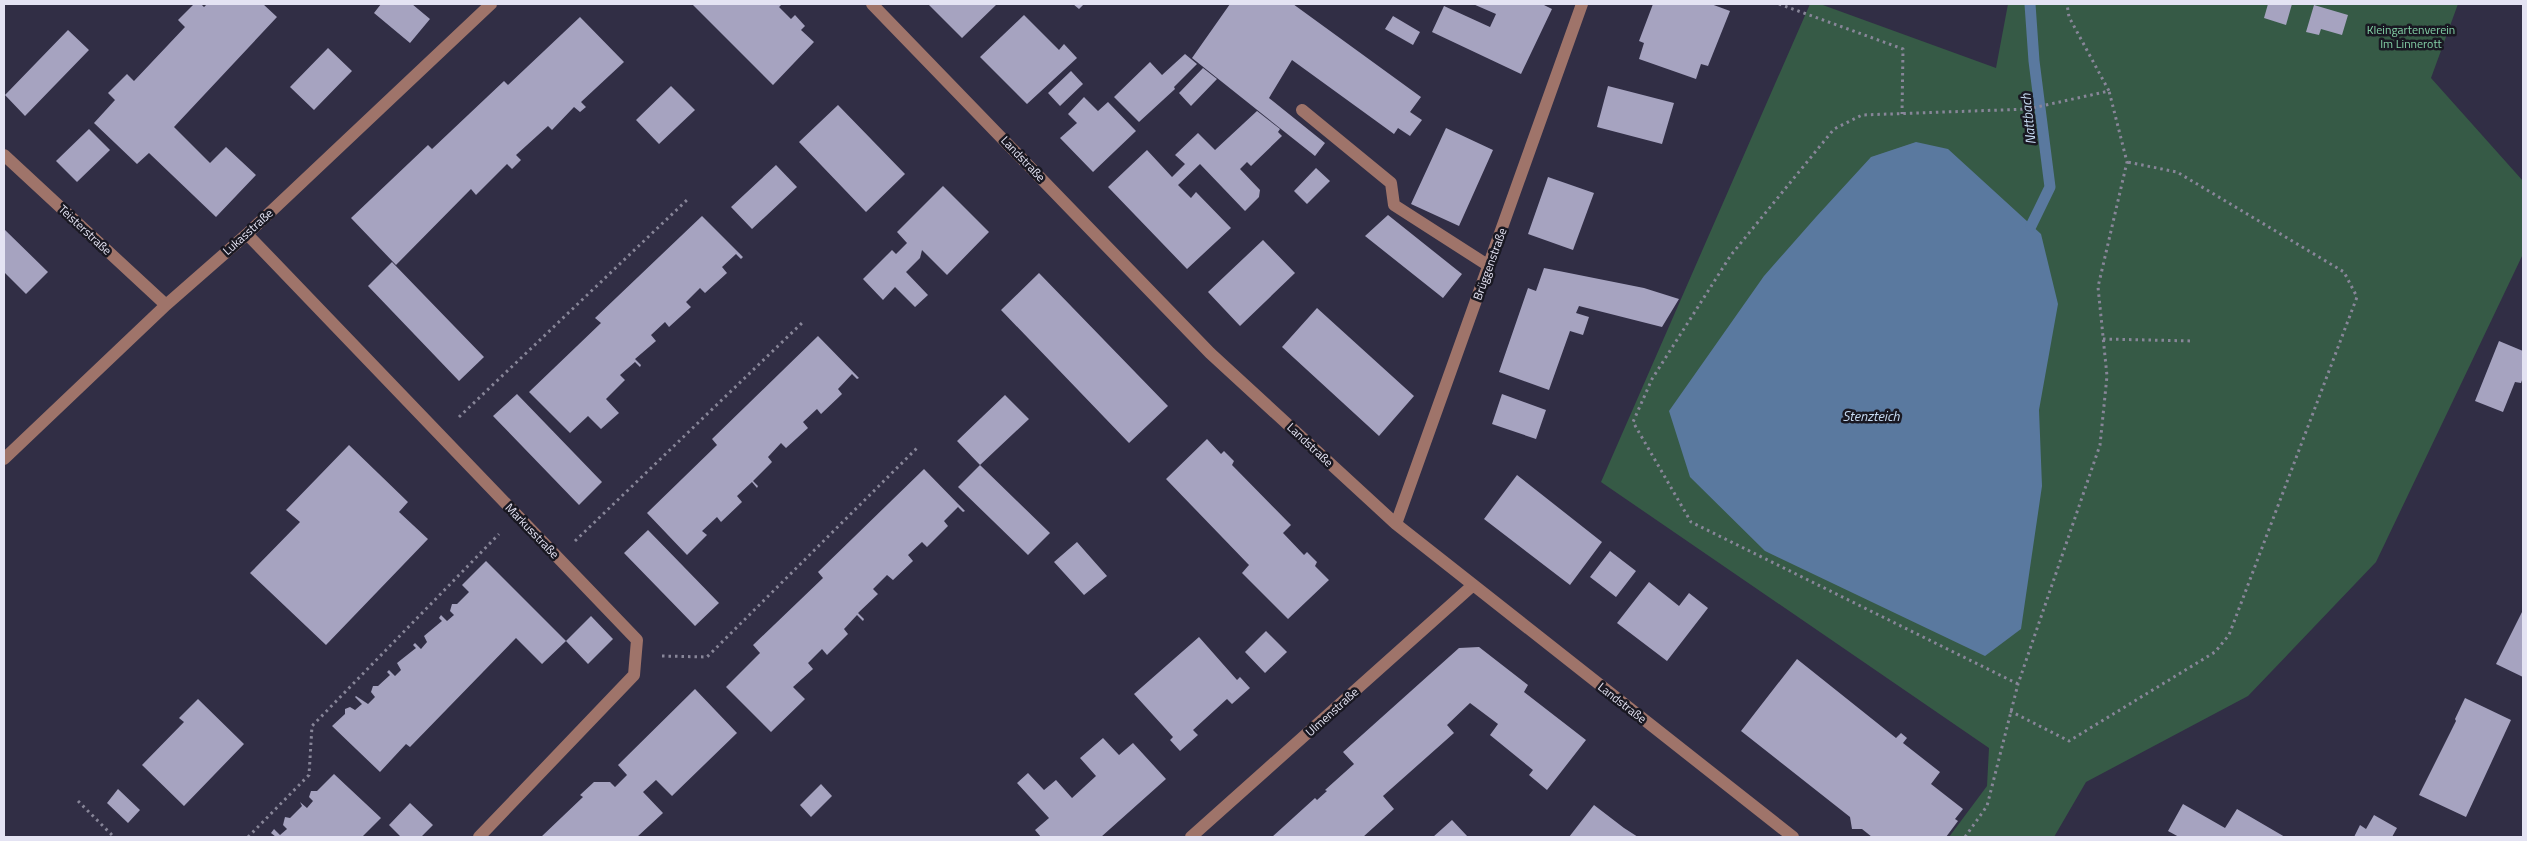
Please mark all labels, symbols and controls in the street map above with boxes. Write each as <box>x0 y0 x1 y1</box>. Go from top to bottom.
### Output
park label: Kleingartenverein Im Linnerott <box>2367 20 2455 53</box>
water label: Nattbach <box>2014 91 2041 146</box>
street label: Landstraße <box>997 131 1050 186</box>
street label: Teisterstraße <box>54 200 116 259</box>
street label: Lukasstraße <box>218 204 277 260</box>
street label: Brüggenstraße <box>1468 225 1511 303</box>
water label: Stenzteich <box>1842 405 1901 426</box>
street label: Landstraße <box>1283 418 1338 471</box>
street label: Markusstraße <box>501 499 564 563</box>
street label: Landstraße <box>1594 677 1651 728</box>
street label: Ulmenstraße <box>1301 683 1363 741</box>

